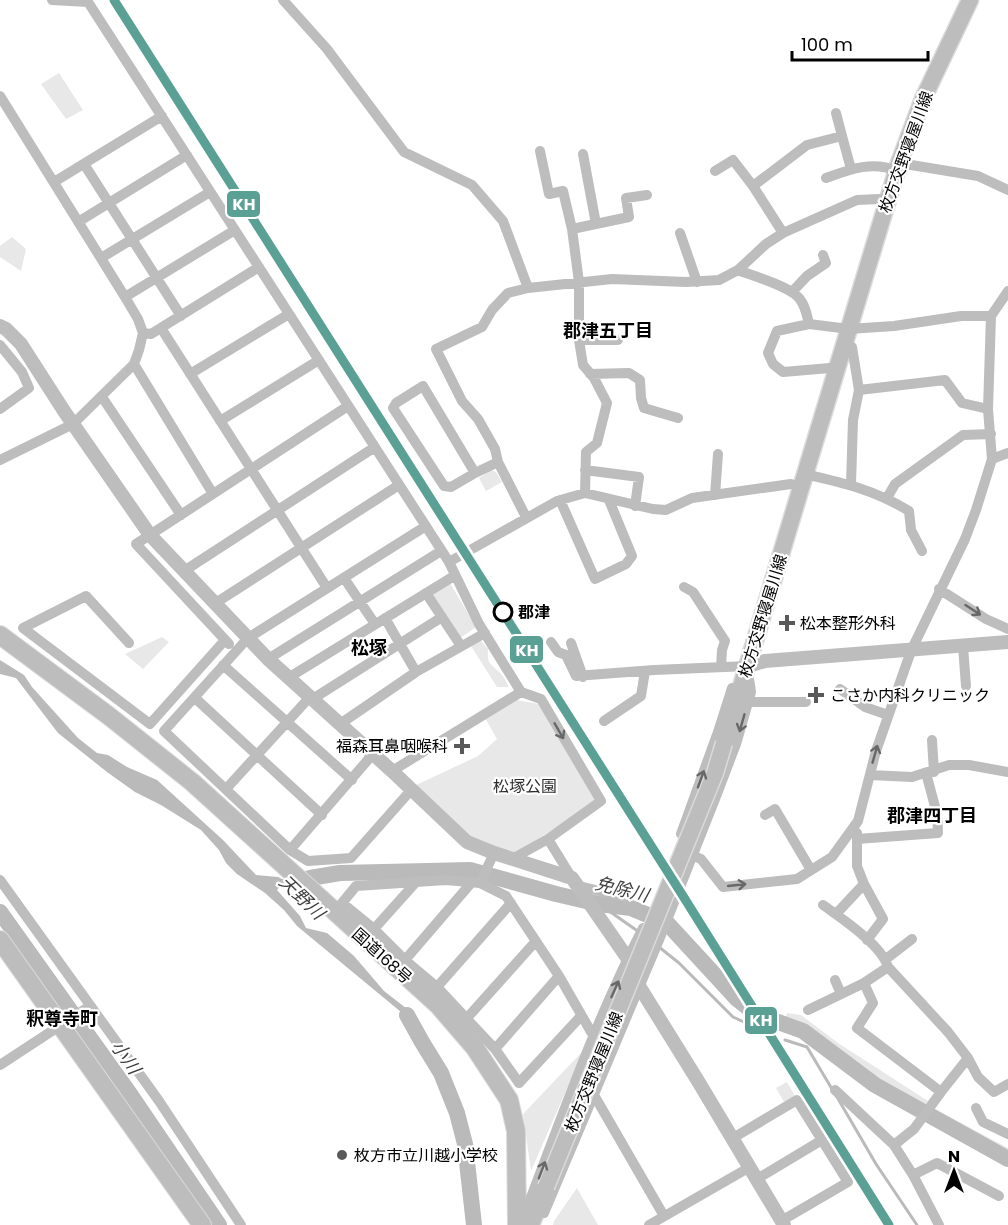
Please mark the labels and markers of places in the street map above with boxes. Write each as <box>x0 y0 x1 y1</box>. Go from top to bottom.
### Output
place label: 郡津 <box>518 601 550 624</box>
marker: 郡津 <box>493 602 513 622</box>
place label: 松本整形外科 <box>800 612 896 635</box>
marker: 松本整形外科 <box>778 614 796 632</box>
place label: こさか内科クリニック <box>830 684 990 707</box>
marker: こさか内科クリニック <box>807 686 825 704</box>
place label: 福森耳鼻咽喉科 <box>336 735 448 758</box>
marker: 福森耳鼻咽喉科 <box>453 737 471 755</box>
place label: 枚方市立川越小学校 <box>354 1144 498 1167</box>
marker: 枚方市立川越小学校 <box>335 1148 349 1162</box>

